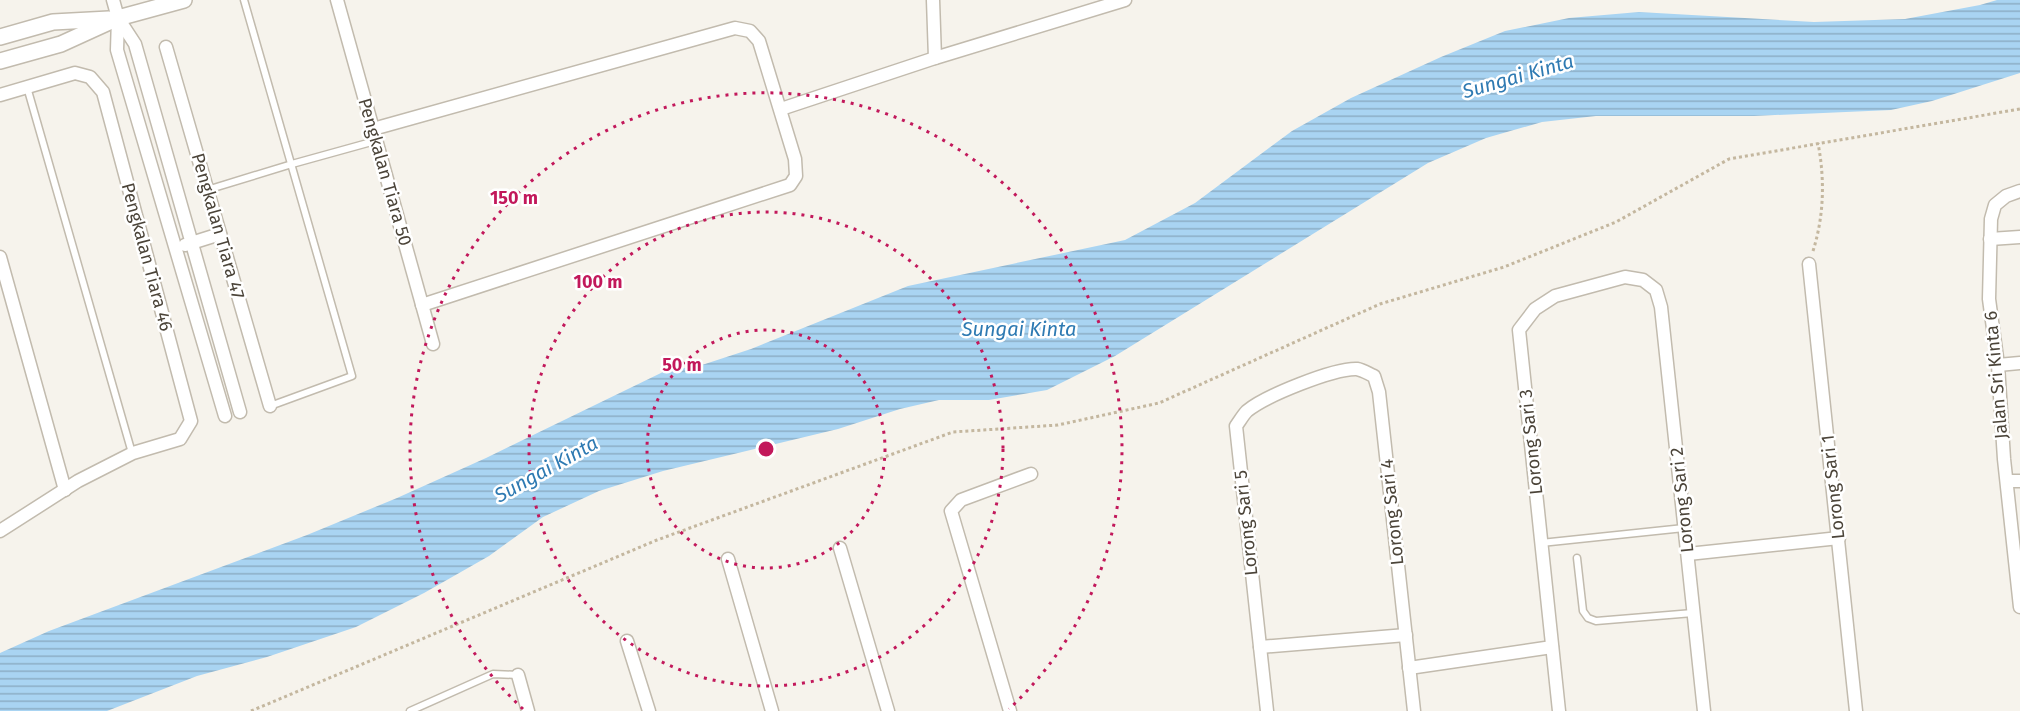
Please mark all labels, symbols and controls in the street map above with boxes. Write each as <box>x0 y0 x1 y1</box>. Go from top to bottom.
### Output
water label: Sungai Kinta <box>1459 49 1576 104</box>
street label: Pengkalan Tiara 50 <box>353 96 417 248</box>
street label: Pengkalan Tiara 47 <box>187 151 249 301</box>
street label: Pengkalan Tiara 46 <box>117 180 177 334</box>
text: 150 m <box>490 187 538 209</box>
text: 100 m <box>574 271 622 293</box>
street label: Jalan Sri Kinta 6 <box>1979 310 2013 440</box>
water label: Sungai Kinta <box>961 317 1076 341</box>
text: 50 m <box>662 354 702 376</box>
street label: Lorong Sari 3 <box>1515 388 1547 496</box>
water label: Sungai Kinta <box>489 431 602 508</box>
street label: Lorong Sari 1 <box>1817 434 1849 540</box>
centre of rings <box>756 439 776 459</box>
street label: Lorong Sari 2 <box>1666 446 1698 554</box>
street label: Lorong Sari 4 <box>1375 457 1409 566</box>
street label: Lorong Sari 5 <box>1230 469 1262 577</box>

